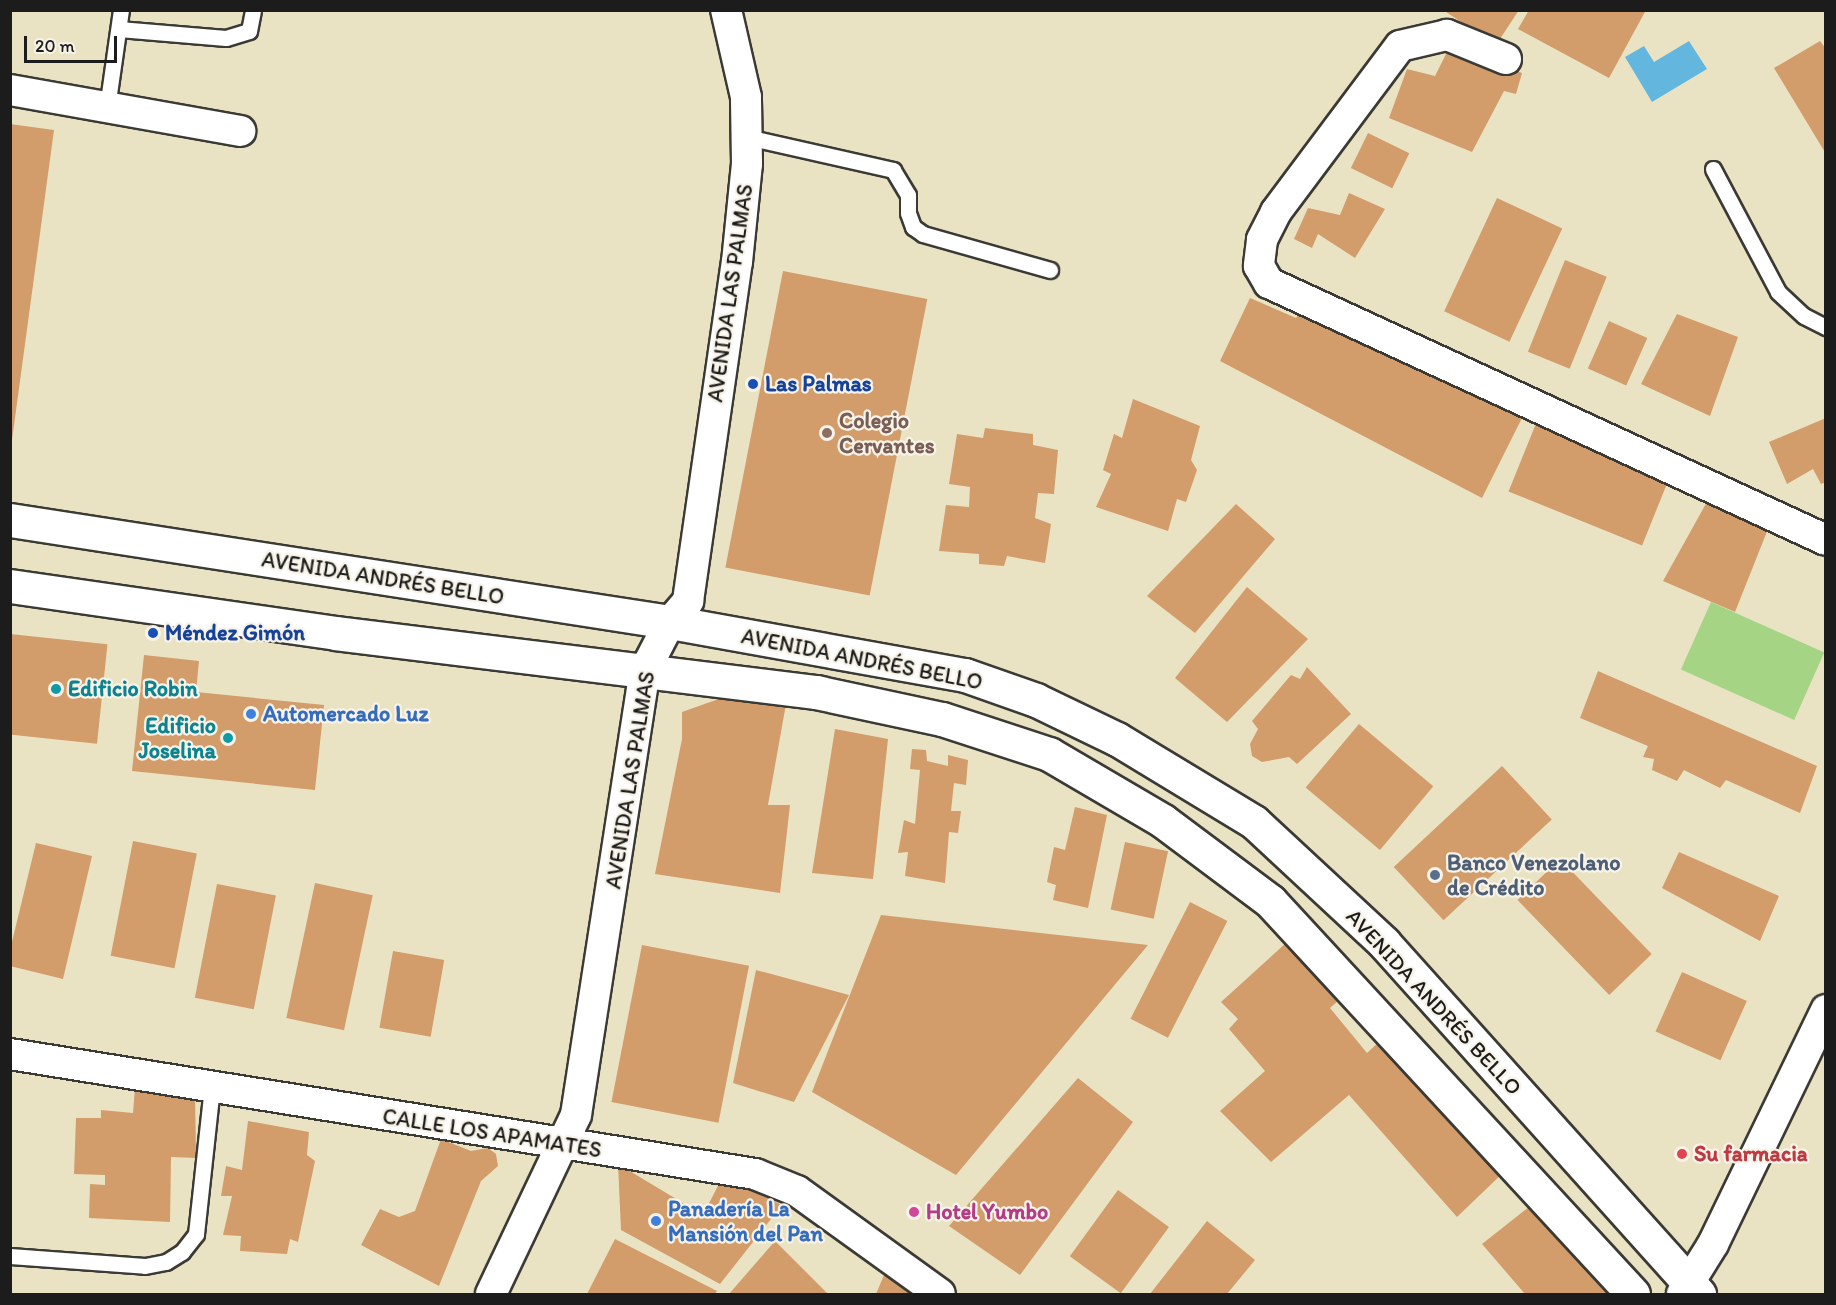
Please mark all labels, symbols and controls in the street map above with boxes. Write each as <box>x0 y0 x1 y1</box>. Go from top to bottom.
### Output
scale bar <box>27 24 120 62</box>
text: 20 m <box>35 35 75 57</box>
street label: AVENIDA LAS PALMAS <box>702 183 758 403</box>
place label: Las Palmas <box>765 371 870 397</box>
marker: Las Palmas <box>746 377 760 391</box>
place label: Colegio Cervantes <box>839 407 935 458</box>
marker: Colegio Cervantes <box>820 426 834 440</box>
street label: AVENIDA ANDRÉS BELLO <box>260 546 506 610</box>
place label: Méndez Gimón <box>165 620 305 646</box>
street label: AVENIDA ANDRÉS BELLO <box>739 623 985 695</box>
marker: Méndez Gimón <box>146 626 160 640</box>
street label: AVENIDA LAS PALMAS <box>600 670 660 890</box>
place label: Edificio Robin <box>68 676 197 702</box>
marker: Edificio Robin <box>49 682 63 696</box>
place label: Automercado Luz <box>263 701 429 727</box>
marker: Automercado Luz <box>244 707 258 721</box>
place label: Edificio Joselina <box>138 712 216 764</box>
marker: Edificio Joselina <box>221 731 235 745</box>
place label: Banco Venezolano de Crédito <box>1447 849 1619 900</box>
marker: Banco Venezolano de Crédito <box>1428 868 1442 882</box>
street label: AVENIDA ANDRÉS BELLO <box>1341 903 1527 1101</box>
street label: CALLE LOS APAMATES <box>381 1103 603 1163</box>
place label: Su farmacia <box>1694 1141 1808 1167</box>
marker: Su farmacia <box>1675 1147 1689 1161</box>
place label: Panadería La Mansión del Pan <box>668 1195 823 1246</box>
place label: Hotel Yumbo <box>926 1199 1047 1225</box>
marker: Hotel Yumbo <box>907 1205 921 1219</box>
marker: Panadería La Mansión del Pan <box>649 1214 663 1228</box>

